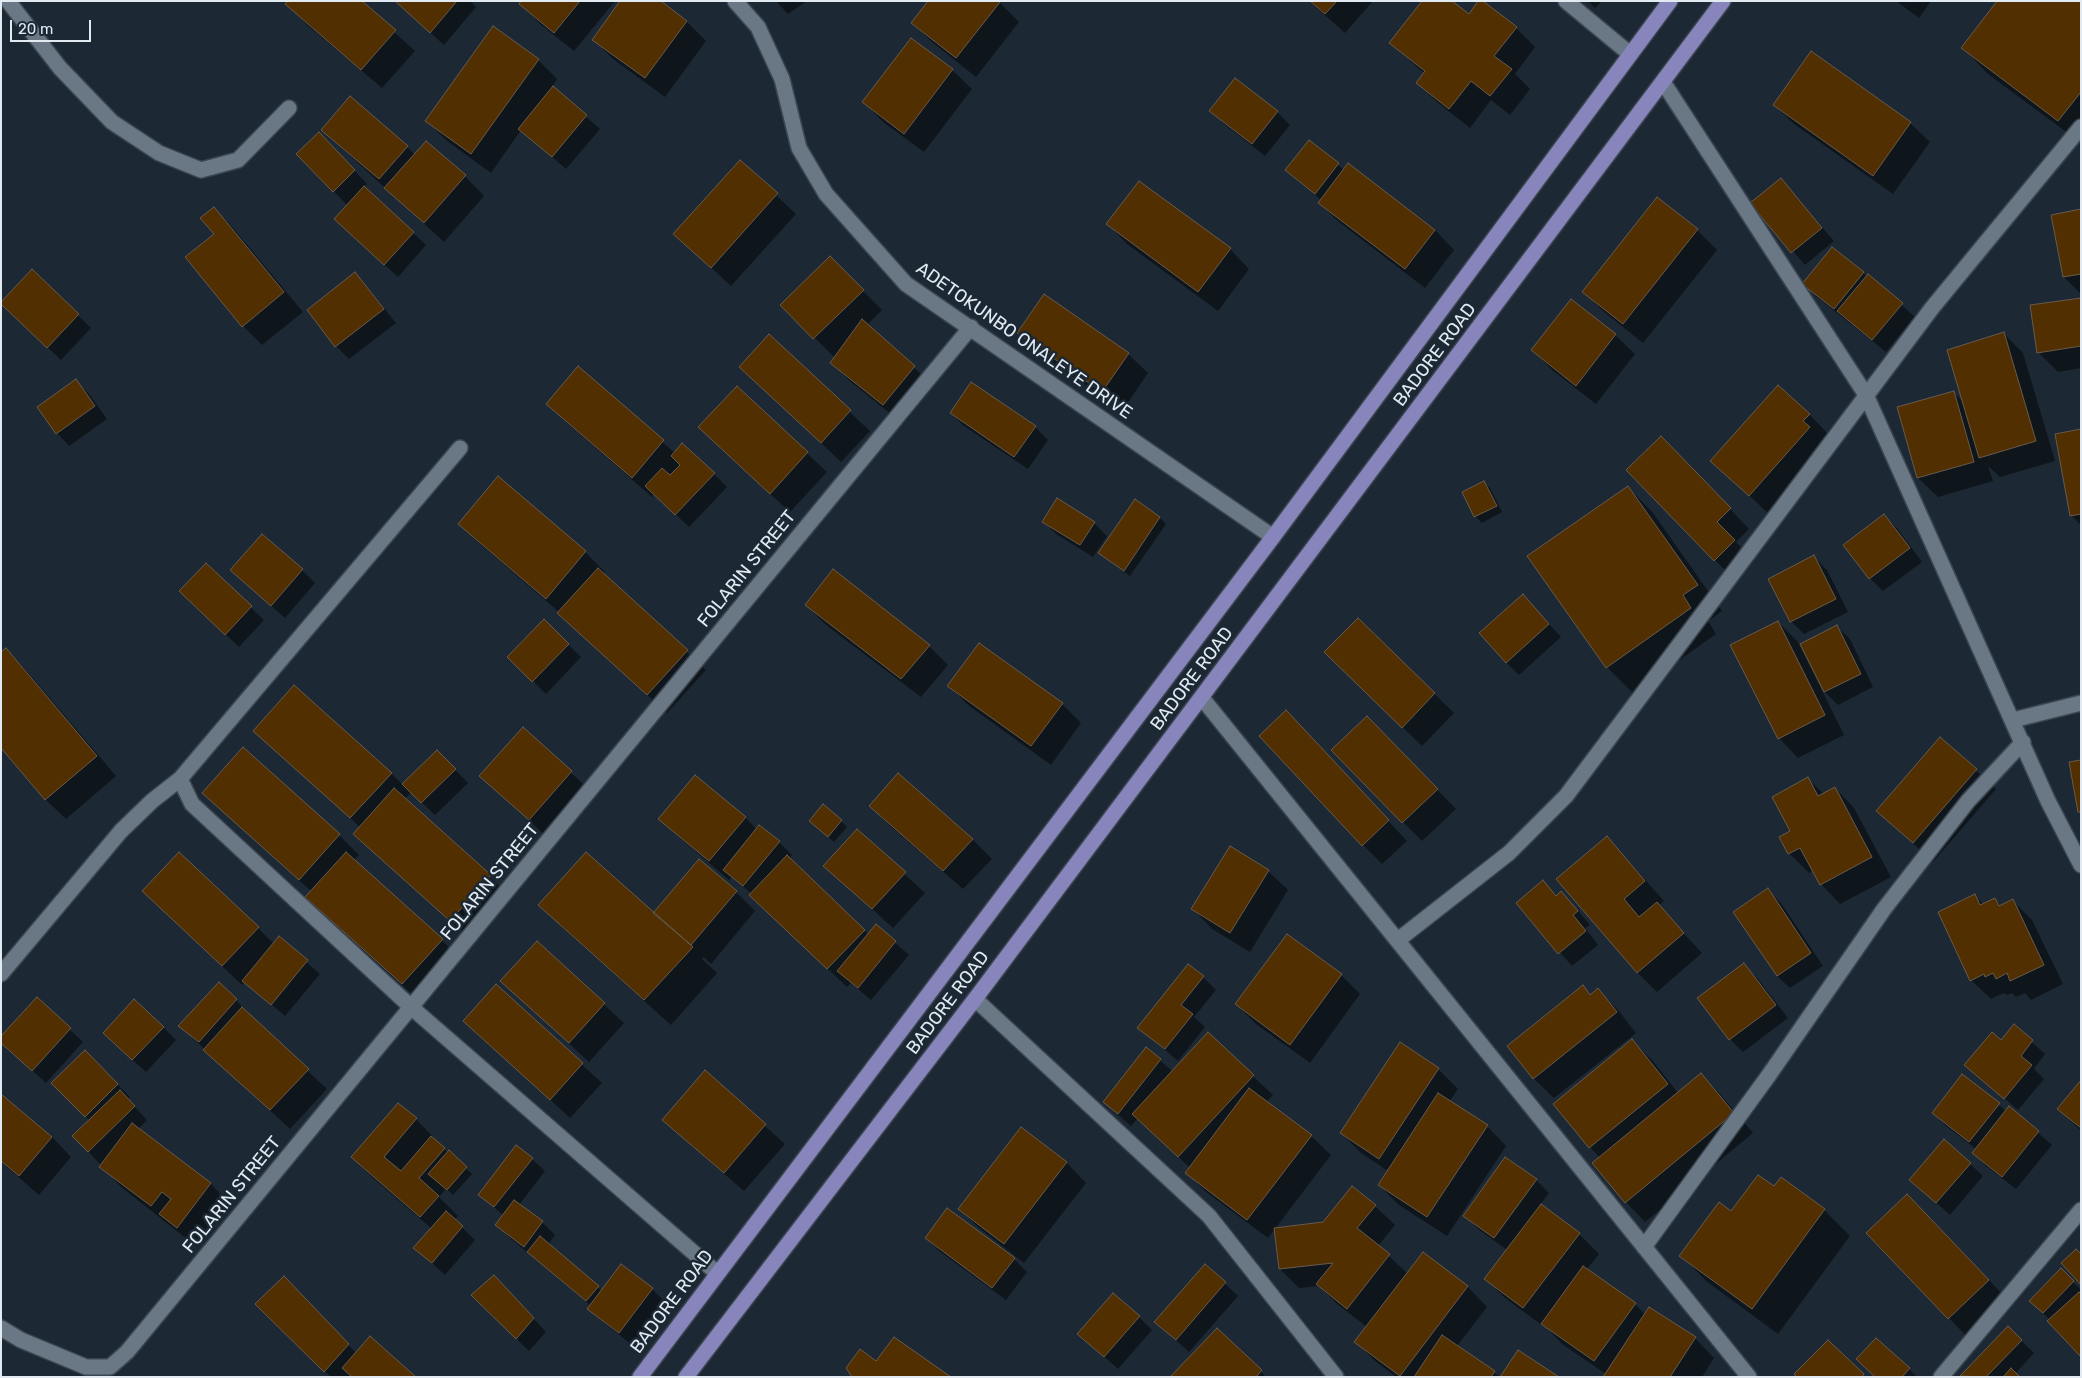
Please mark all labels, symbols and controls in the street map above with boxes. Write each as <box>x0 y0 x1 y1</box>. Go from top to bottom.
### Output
scale bar <box>12 10 94 42</box>
text: 20 m <box>18 20 53 38</box>
street label: ADETOKUNBO ONALEYE DRIVE <box>912 258 1136 424</box>
street label: BADORE ROAD <box>1389 299 1481 411</box>
street label: FOLARIN STREET <box>693 506 801 632</box>
street label: BADORE ROAD <box>1146 623 1238 735</box>
street label: FOLARIN STREET <box>436 819 544 945</box>
street label: BADORE ROAD <box>902 947 994 1059</box>
street label: FOLARIN STREET <box>178 1132 286 1258</box>
street label: BADORE ROAD <box>626 1246 718 1358</box>

